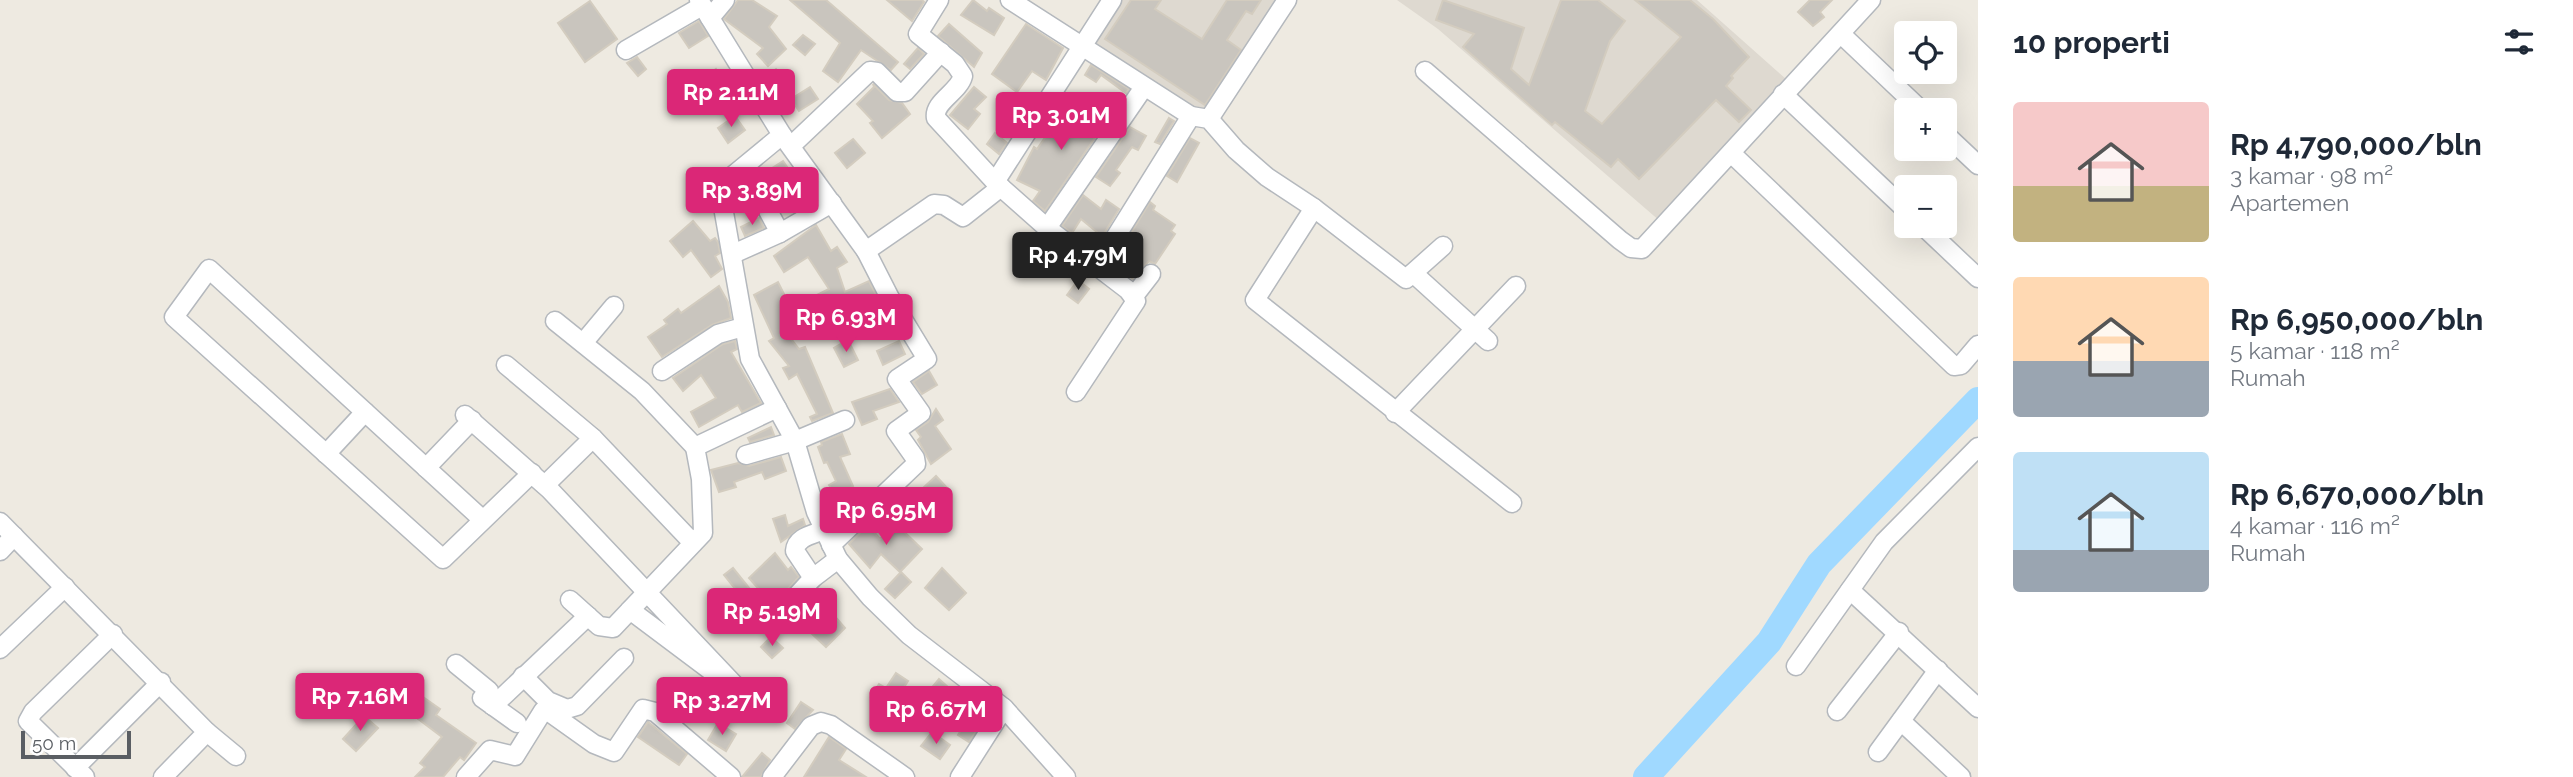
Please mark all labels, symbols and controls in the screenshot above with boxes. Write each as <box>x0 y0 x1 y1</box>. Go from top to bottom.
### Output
map controls <box>1894 21 1957 238</box>
button: locate <box>1894 21 1957 84</box>
icon: filters <box>2500 23 2538 61</box>
text: 10 properti <box>2013 25 2170 60</box>
pin: Rp 2.11M <box>659 69 803 129</box>
text: Rp 2.11M <box>683 78 779 105</box>
pin: Rp 3.01M <box>989 92 1133 152</box>
button: + <box>1894 98 1957 161</box>
text: Rp 3.01M <box>1012 101 1110 128</box>
text: Rp 4,790,000/bln <box>2230 127 2482 162</box>
icon: home <box>2069 130 2153 214</box>
text: 3 kamar · 98 m² <box>2230 162 2393 189</box>
pin: Rp 3.89M <box>680 168 824 227</box>
button: − <box>1894 175 1957 238</box>
text: Rp 3.89M <box>702 176 802 203</box>
text: Apartemen <box>2230 189 2349 216</box>
pin: Rp 4.79M <box>1006 232 1150 292</box>
text: Rp 4.79M <box>1028 241 1128 268</box>
pin: Rp 6.93M <box>774 294 918 354</box>
text: Rp 6,950,000/bln <box>2230 302 2483 337</box>
text: Rp 6.93M <box>796 303 896 330</box>
icon: home <box>2069 305 2153 389</box>
text: 5 kamar · 118 m² <box>2230 337 2400 364</box>
text: Rumah <box>2230 364 2306 391</box>
text: Rp 6,670,000/bln <box>2230 477 2484 512</box>
icon: home <box>2069 480 2153 564</box>
pin: Rp 6.95M <box>814 488 958 547</box>
text: Rp 6.95M <box>836 496 936 523</box>
text: 4 kamar · 116 m² <box>2230 512 2400 539</box>
text: Rumah <box>2230 539 2306 566</box>
pin: Rp 5.19M <box>700 588 844 648</box>
text: Rp 5.19M <box>723 597 821 624</box>
pin: Rp 7.16M <box>288 674 432 733</box>
pin: Rp 3.27M <box>650 678 794 737</box>
text: Rp 7.16M <box>311 682 409 709</box>
text: Rp 3.27M <box>672 686 772 713</box>
pin: Rp 6.67M <box>864 686 1008 746</box>
text: Rp 6.67M <box>885 695 987 722</box>
scale bar <box>21 728 131 760</box>
text: 50 m <box>32 732 76 754</box>

